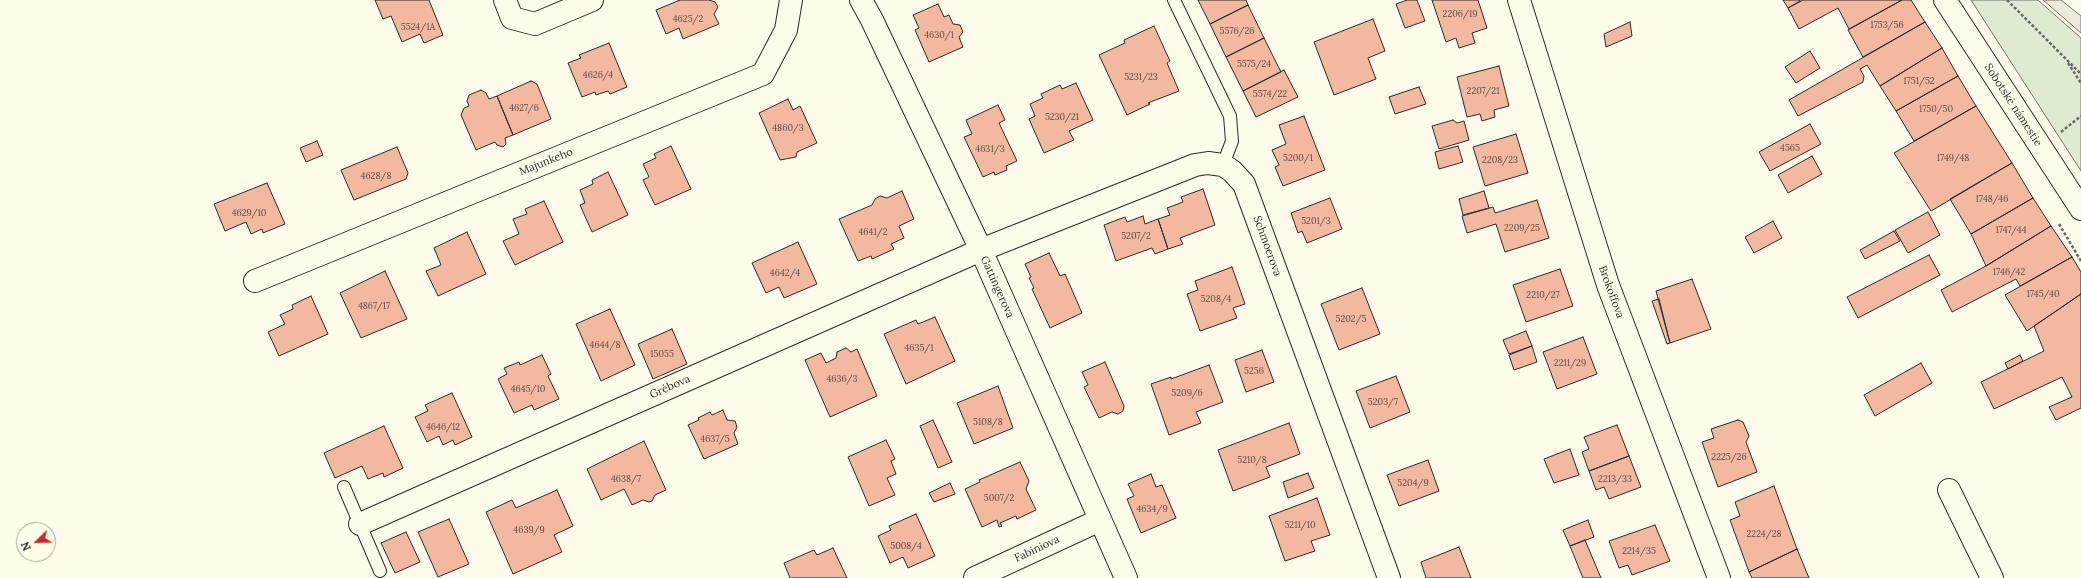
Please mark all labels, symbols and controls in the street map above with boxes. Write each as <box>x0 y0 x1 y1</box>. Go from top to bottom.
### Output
house number: 2206/19 <box>1443 9 1477 19</box>
house number: 4625/2 <box>673 14 703 24</box>
house number: 1753/56 <box>1870 20 1904 30</box>
house number: 5524/1A <box>401 22 435 32</box>
house number: 5576/26 <box>1219 26 1255 36</box>
house number: 4630/1 <box>924 30 954 40</box>
house number: 5575/24 <box>1237 59 1271 69</box>
street label: Sobotské námestie <box>1981 61 2045 149</box>
house number: 4626/4 <box>583 70 613 80</box>
house number: 5231/23 <box>1124 72 1158 82</box>
house number: 1751/52 <box>1903 76 1935 86</box>
house number: 2207/21 <box>1467 86 1499 96</box>
house number: 5574/22 <box>1253 89 1287 99</box>
house number: 4627/6 <box>509 103 539 113</box>
house number: 1750/50 <box>1919 104 1953 114</box>
house number: 5230/21 <box>1045 112 1079 122</box>
house number: 4860/3 <box>772 123 804 133</box>
house number: 4565 <box>1780 143 1800 153</box>
house number: 4631/3 <box>975 144 1005 154</box>
street label: Majunkeho <box>517 145 575 179</box>
house number: 5200/1 <box>1283 153 1313 163</box>
house number: 1749/48 <box>1937 153 1969 163</box>
house number: 2208/23 <box>1482 155 1518 165</box>
house number: 4628/8 <box>361 171 391 181</box>
house number: 1748/46 <box>1976 194 2008 204</box>
house number: 4629/10 <box>232 208 266 218</box>
street label: Schmoerova <box>1250 214 1284 278</box>
house number: 5201/3 <box>1301 216 1331 226</box>
house number: 2209/25 <box>1504 223 1540 233</box>
house number: 1747/44 <box>1995 225 2027 235</box>
house number: 4641/2 <box>858 227 888 237</box>
house number: 5207/2 <box>1121 231 1151 241</box>
street label: Gattingerova <box>977 254 1017 320</box>
street label: Brokoffova <box>1595 264 1627 320</box>
house number: 1746/42 <box>1993 267 2025 277</box>
house number: 4642/4 <box>770 268 800 278</box>
house number: 1745/40 <box>2026 289 2060 299</box>
house number: 2210/27 <box>1526 290 1560 300</box>
house number: 5208/4 <box>1201 294 1231 304</box>
house number: 4867/17 <box>358 301 390 311</box>
house number: 5202/5 <box>1335 314 1367 324</box>
house number: 4644/8 <box>590 340 620 350</box>
house number: 4635/1 <box>904 343 934 353</box>
house number: 15055 <box>650 349 674 359</box>
house number: 2211/29 <box>1554 358 1586 368</box>
house number: 5256 <box>1244 366 1264 376</box>
street label: Grébova <box>648 372 692 402</box>
house number: 4636/3 <box>826 374 858 384</box>
house number: 4645/10 <box>511 384 545 394</box>
house number: 5209/6 <box>1171 388 1203 398</box>
house number: 5203/7 <box>1368 397 1398 407</box>
house number: 5108/8 <box>973 417 1003 427</box>
house number: 4646/12 <box>426 422 460 432</box>
house number: 4637/5 <box>700 434 730 444</box>
house number: 2225/26 <box>1711 452 1747 462</box>
house number: 5210/8 <box>1237 455 1267 465</box>
house number: 4638/7 <box>611 474 641 484</box>
house number: 2213/33 <box>1598 474 1632 484</box>
house number: 5204/9 <box>1397 478 1429 488</box>
house number: 5007/2 <box>984 493 1014 503</box>
house number: 4634/9 <box>1136 504 1168 514</box>
house number: 5211/10 <box>1284 520 1316 530</box>
north arrow <box>16 522 56 562</box>
house number: 4639/9 <box>513 525 545 535</box>
house number: 2224/28 <box>1746 529 1782 539</box>
street label: Fabiniova <box>1012 533 1062 565</box>
text: N <box>18 540 34 553</box>
house number: 5008/4 <box>890 541 922 551</box>
house number: 2214/35 <box>1622 546 1656 556</box>

